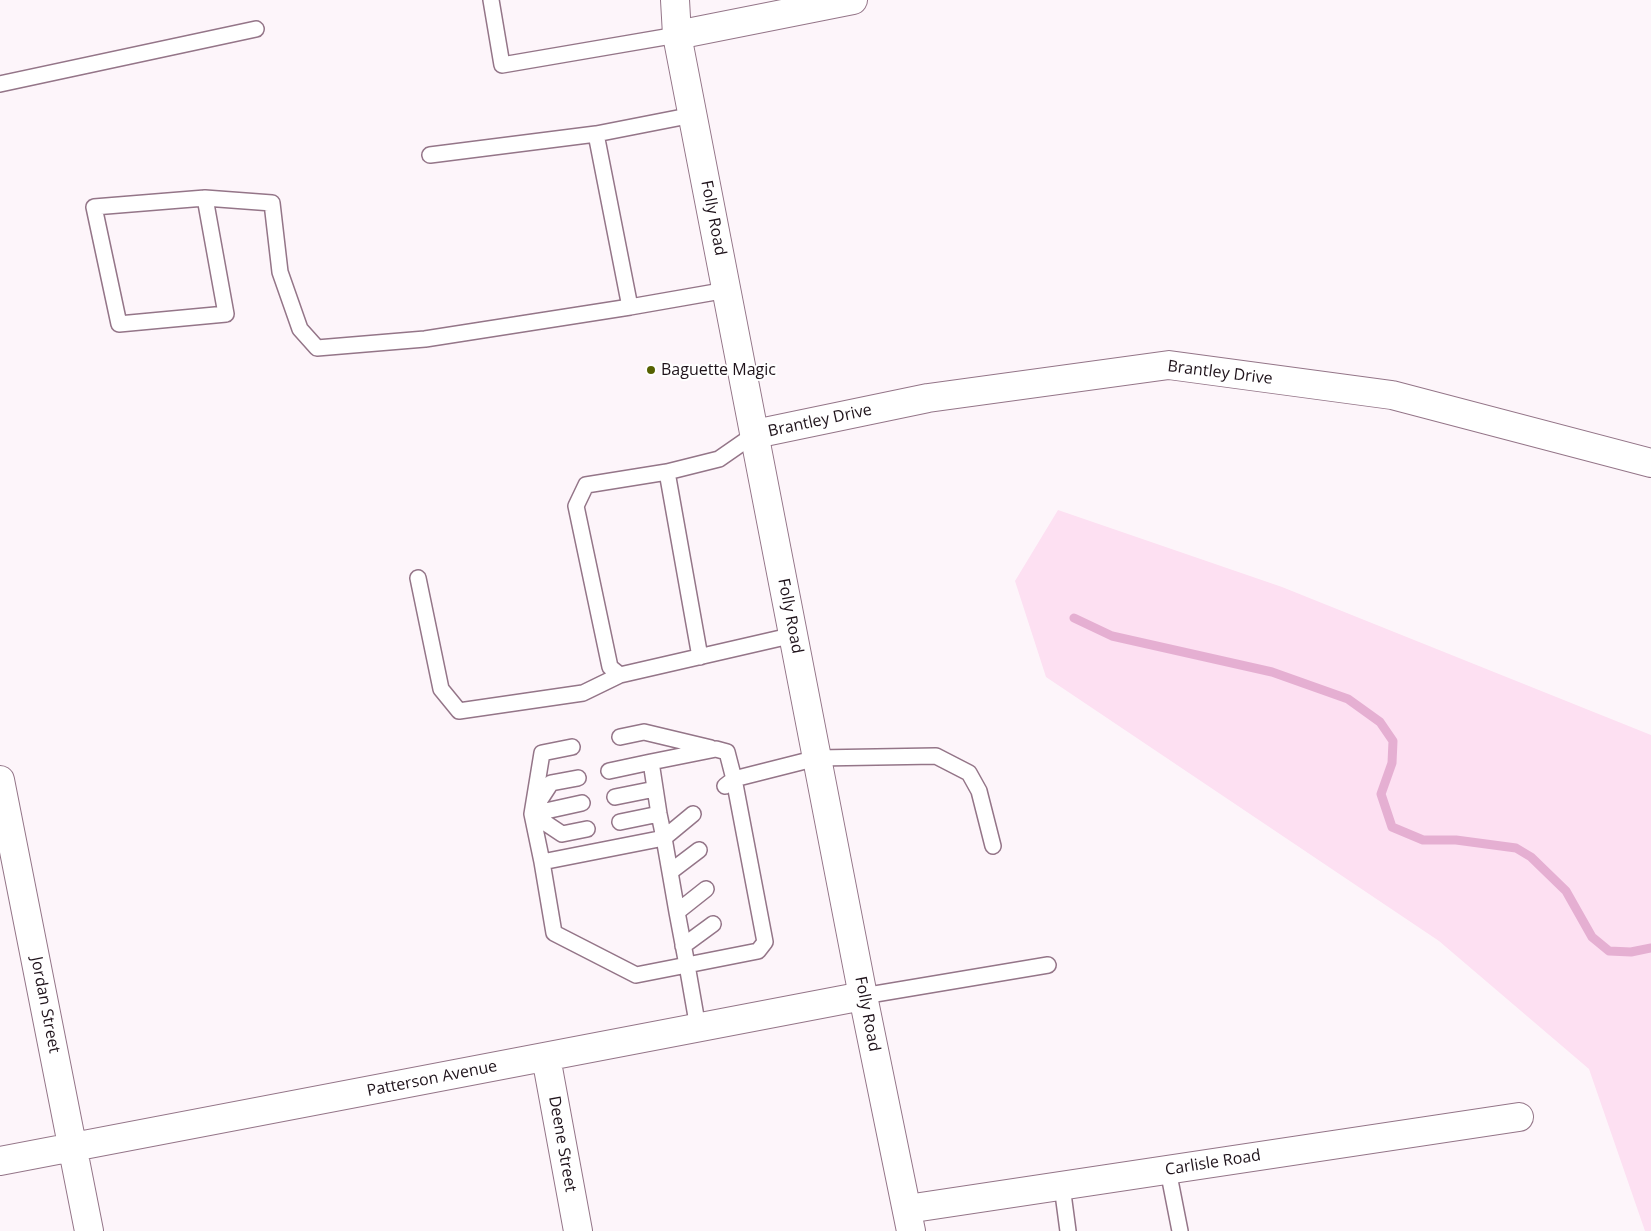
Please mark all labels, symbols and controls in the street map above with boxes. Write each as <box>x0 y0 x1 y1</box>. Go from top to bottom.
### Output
street label: Folly Road <box>696 179 730 257</box>
street label: Brantley Drive <box>1166 357 1274 389</box>
place label: Baguette Magic <box>661 360 776 380</box>
marker: Baguette Magic <box>645 364 657 376</box>
street label: Brantley Drive <box>766 401 874 441</box>
street label: Folly Road <box>773 577 807 655</box>
street label: Jordan Street <box>26 955 64 1055</box>
street label: Folly Road <box>850 975 884 1053</box>
street label: Patterson Avenue <box>365 1057 499 1101</box>
street label: Deene Street <box>544 1094 580 1194</box>
street label: Carlisle Road <box>1164 1146 1262 1180</box>

